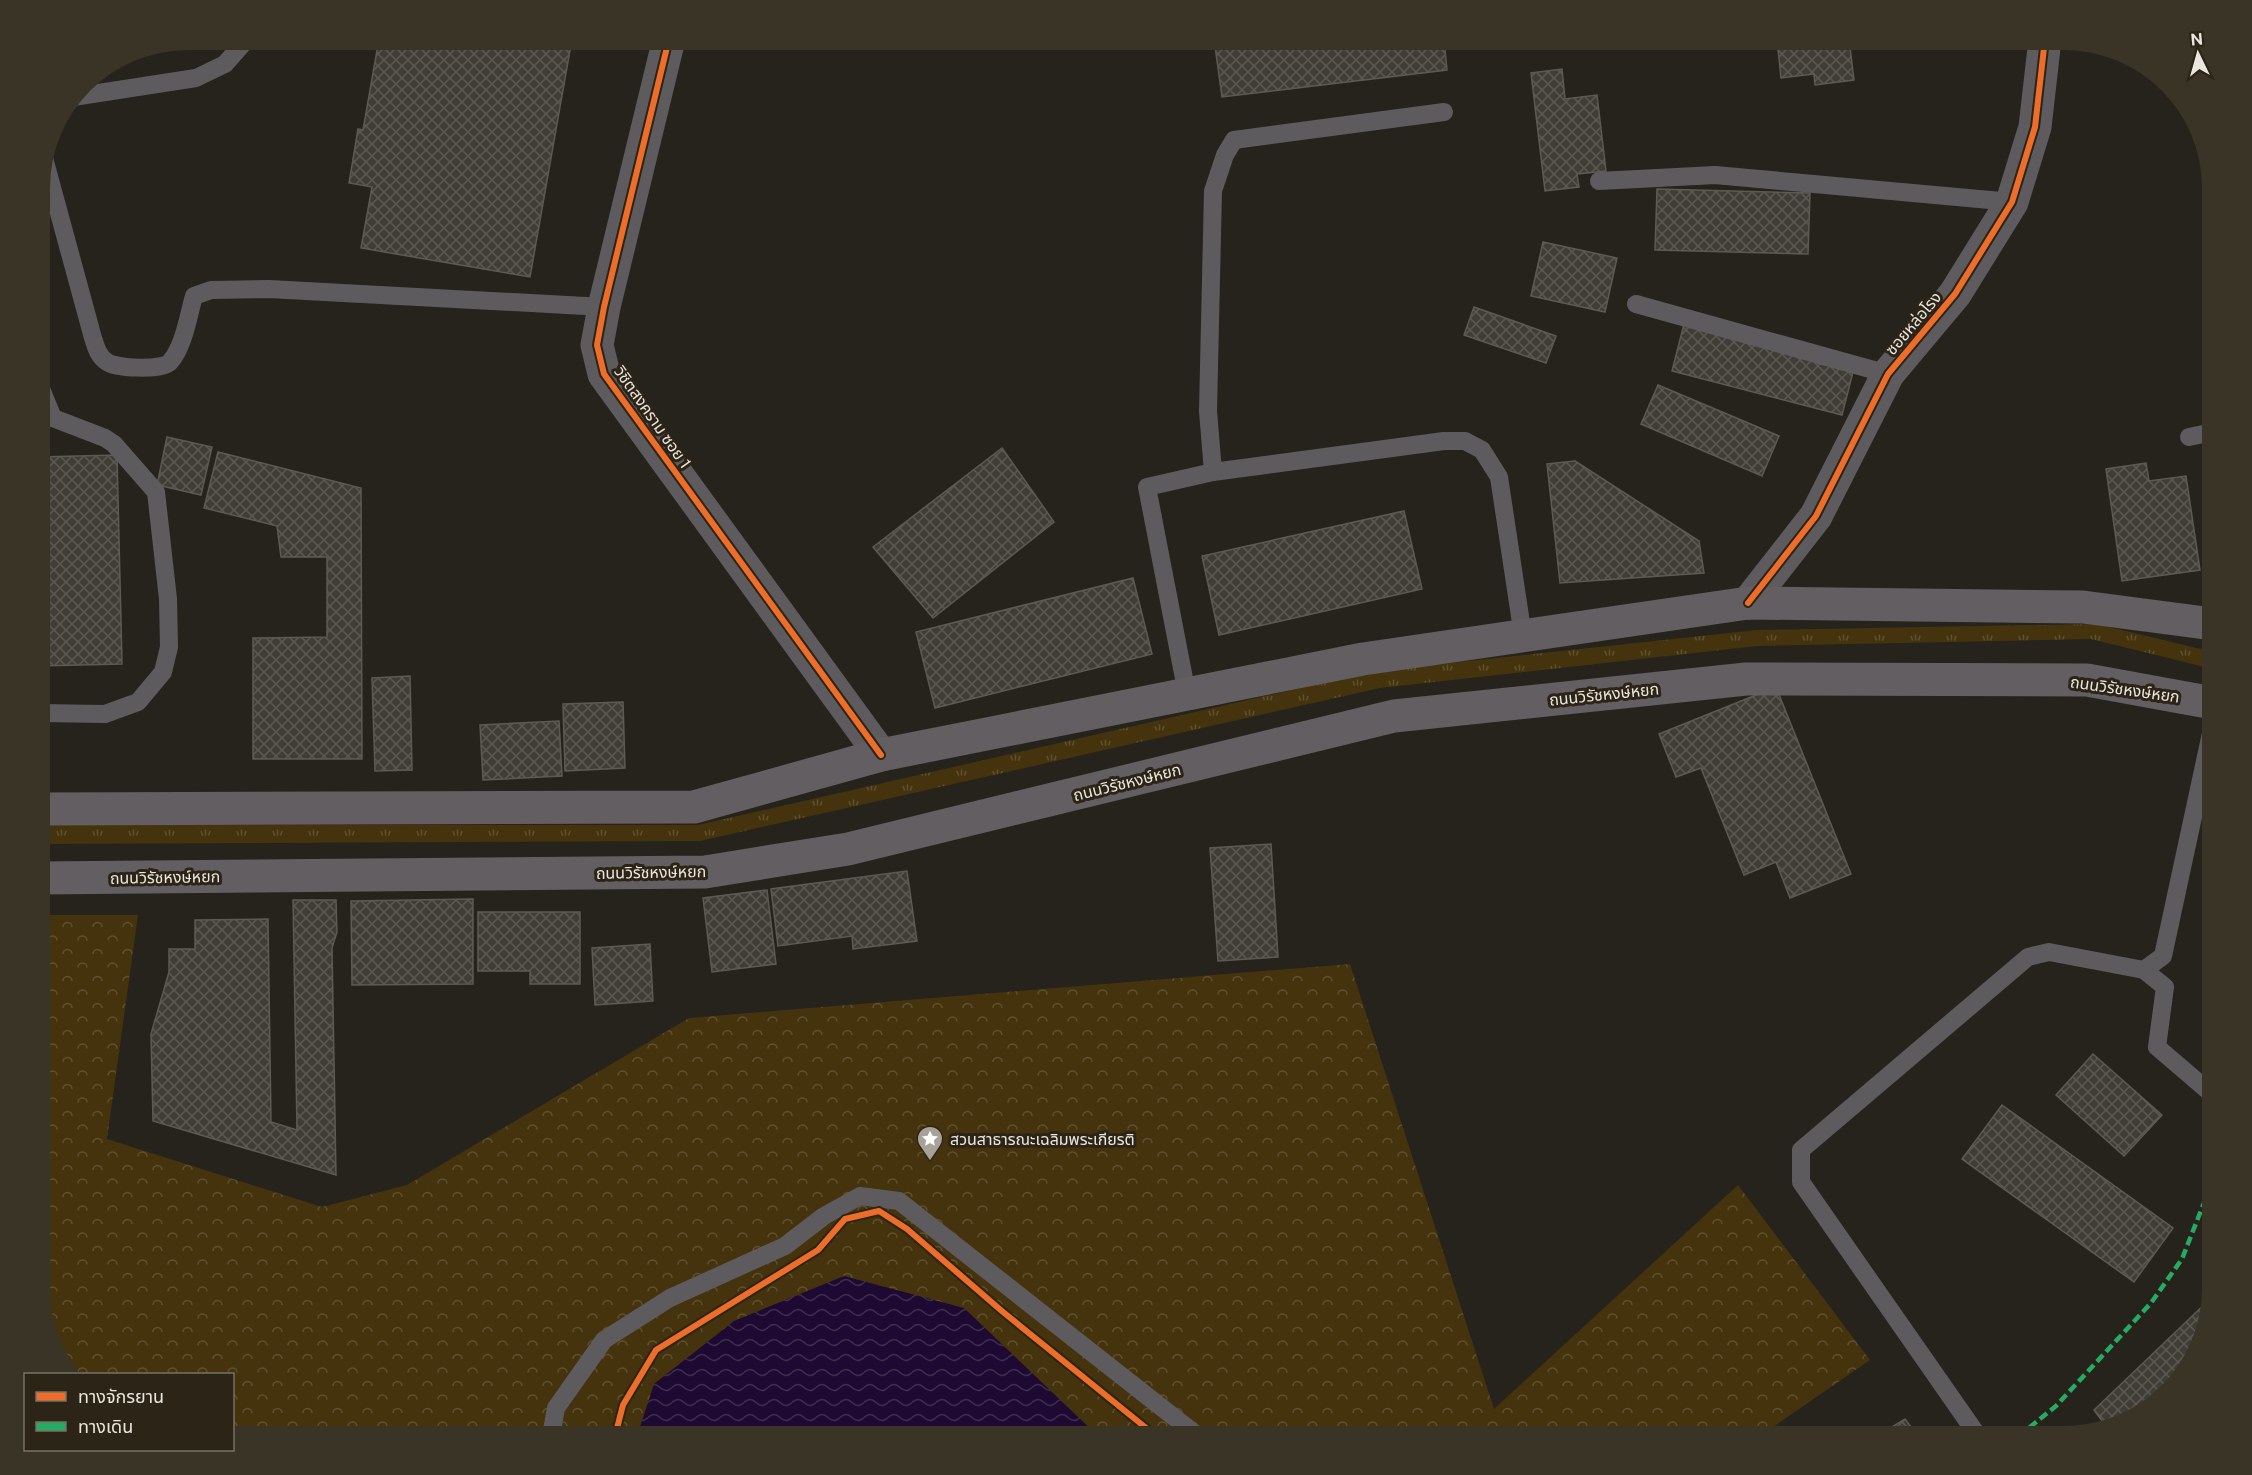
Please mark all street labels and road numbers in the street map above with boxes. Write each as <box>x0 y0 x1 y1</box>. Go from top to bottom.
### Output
street label: ซอยหล่อโรง <box>1882 288 1945 359</box>
street label: วิชิตสงคราม ซอย 1 <box>610 362 695 472</box>
street label: ถนนวิรัชหงษ์หยก <box>2069 672 2181 707</box>
street label: ถนนวิรัชหงษ์หยก <box>1548 679 1660 710</box>
street label: ถนนวิรัชหงษ์หยก <box>1071 760 1183 805</box>
street label: ถนนวิรัชหงษ์หยก <box>596 862 706 883</box>
street label: ถนนวิรัชหงษ์หยก <box>110 867 220 888</box>

